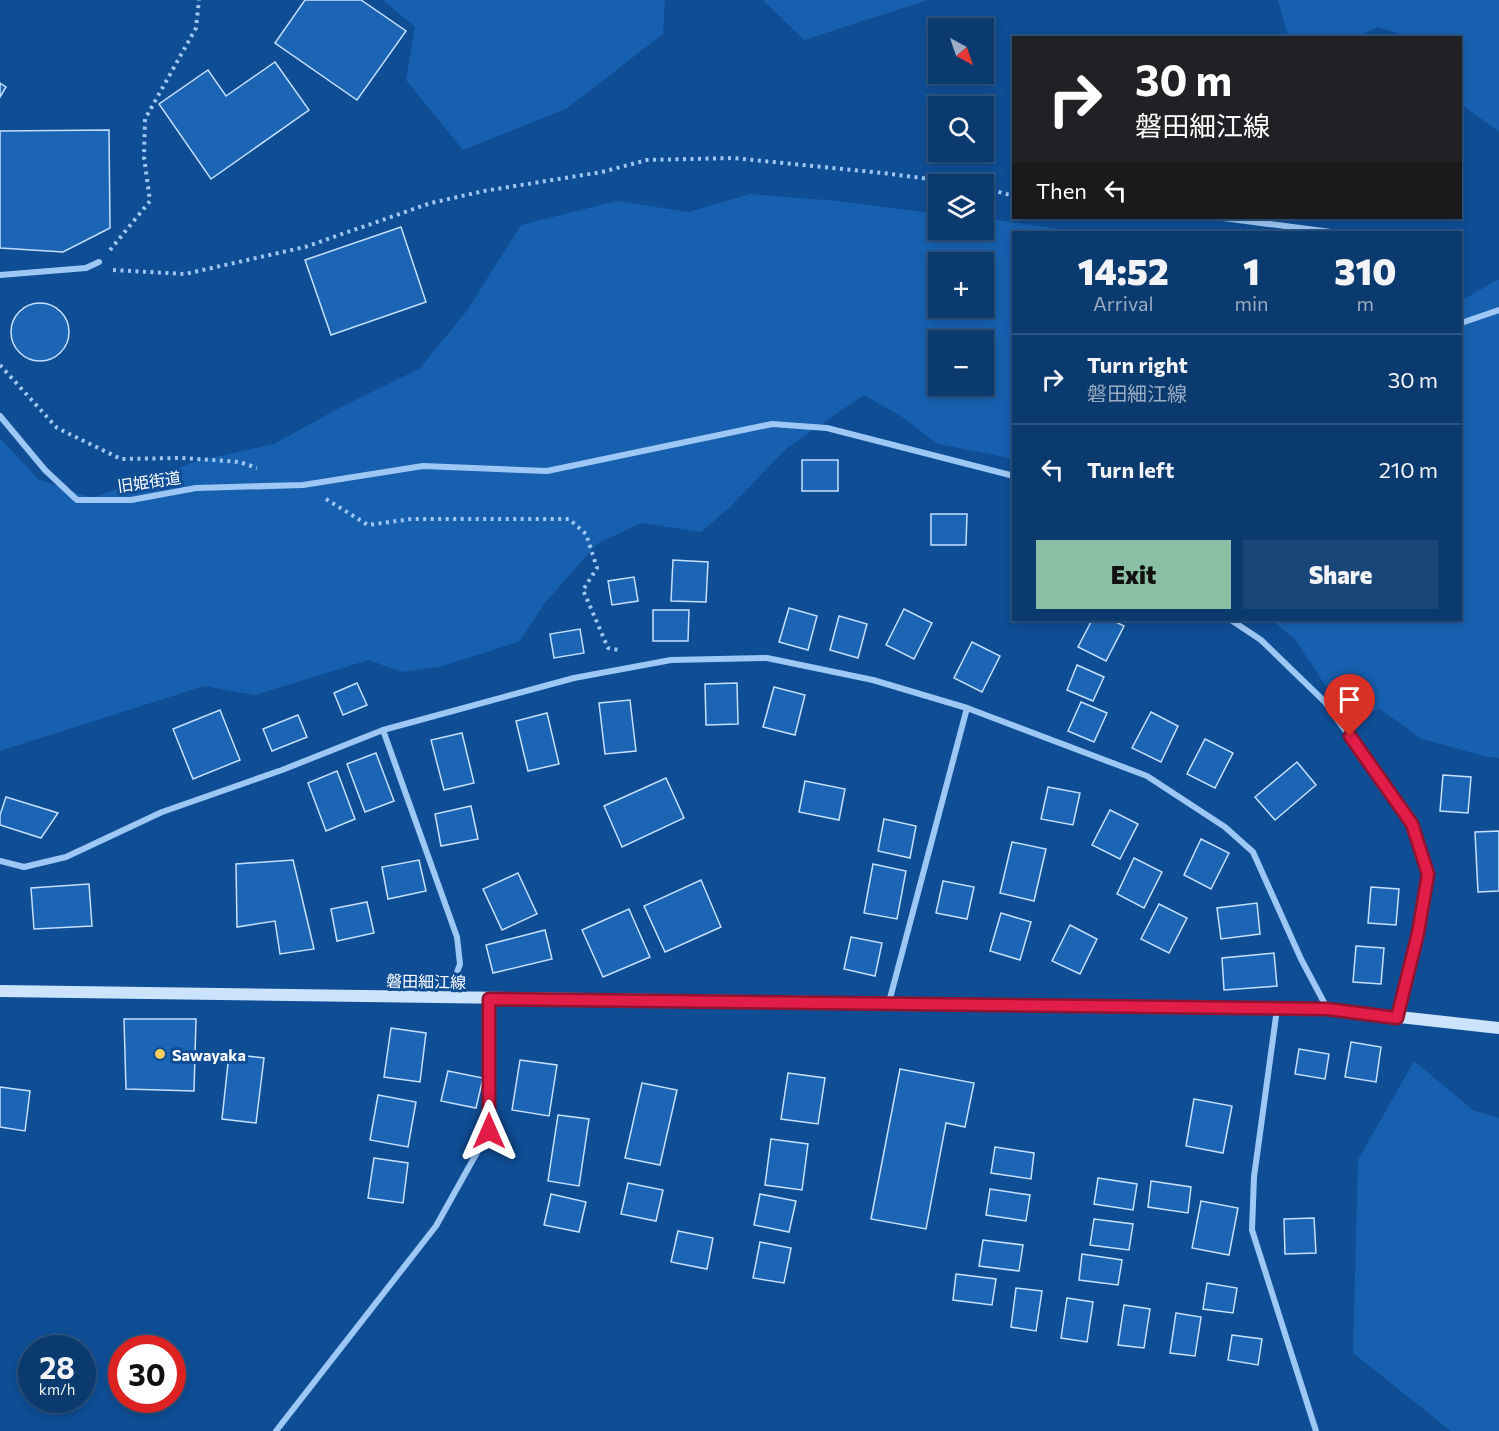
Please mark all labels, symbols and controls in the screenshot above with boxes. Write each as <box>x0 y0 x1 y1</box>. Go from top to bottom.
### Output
north arrow <box>928 18 994 84</box>
map controls <box>928 18 994 396</box>
text: 30 m <box>1135 53 1232 105</box>
icon: right <box>1036 60 1114 138</box>
button: search <box>928 96 994 162</box>
text: 磐田細江線 <box>1135 109 1270 142</box>
button: layers <box>928 174 994 240</box>
icon: left <box>1099 174 1132 207</box>
text: Then <box>1036 177 1087 204</box>
text: 14:52 <box>1078 248 1169 292</box>
text: 1 <box>1243 248 1260 292</box>
text: 310 <box>1334 248 1396 292</box>
button: + <box>928 252 994 318</box>
text: Arrival <box>1093 291 1154 315</box>
text: min <box>1234 291 1269 315</box>
text: m <box>1357 291 1374 315</box>
button: − <box>928 330 994 396</box>
text: Turn right <box>1087 351 1188 378</box>
icon: right <box>1036 363 1069 396</box>
text: 30 m <box>1388 366 1438 393</box>
text: 磐田細江線 <box>1087 381 1187 405</box>
icon: left <box>1036 453 1069 486</box>
text: Turn left <box>1087 456 1174 483</box>
text: 210 m <box>1379 456 1438 483</box>
street label: 旧姫街道 <box>116 467 182 495</box>
button: Exit <box>1036 540 1231 609</box>
button: Share <box>1243 540 1438 609</box>
pin <box>1324 674 1375 736</box>
icon: arrive <box>1333 683 1366 716</box>
street label: 磐田細江線 <box>386 971 466 991</box>
place label: Sawayaka <box>172 1045 246 1064</box>
marker: Sawayaka <box>153 1047 167 1061</box>
position arrow <box>457 1099 521 1163</box>
speed limit sign: 30 <box>108 1335 186 1413</box>
text: 28 <box>39 1348 75 1385</box>
text: km/h <box>39 1380 75 1398</box>

